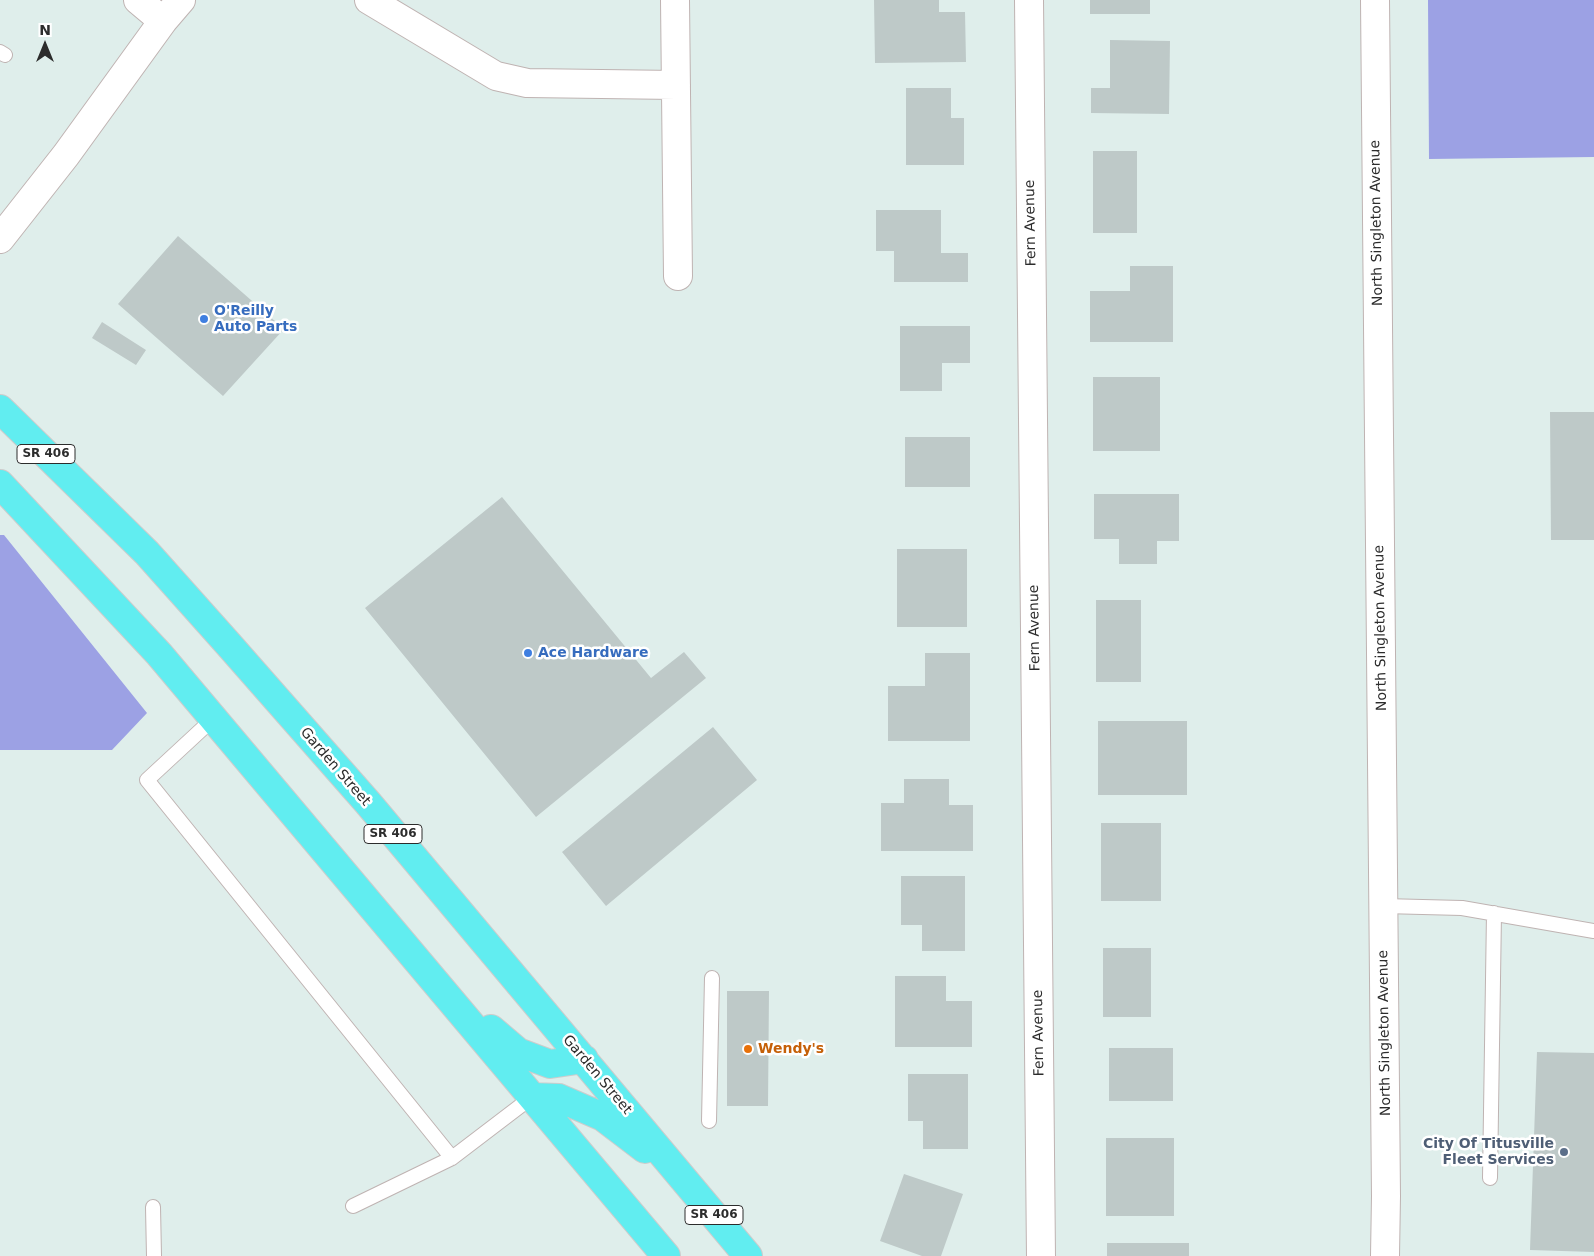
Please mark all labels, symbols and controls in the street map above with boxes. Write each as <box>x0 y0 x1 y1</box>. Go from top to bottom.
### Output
north arrow <box>20 20 70 70</box>
text: N <box>39 22 51 38</box>
street label: North Singleton Avenue <box>1367 140 1387 306</box>
street label: Fern Avenue <box>1022 179 1040 267</box>
place label: O'Reilly Auto Parts <box>214 303 297 336</box>
marker: O'Reilly Auto Parts <box>198 313 210 325</box>
road number: SR 406 <box>17 444 75 464</box>
street label: North Singleton Avenue <box>1371 545 1391 711</box>
street label: Fern Avenue <box>1026 584 1044 672</box>
place label: Ace Hardware <box>538 645 648 661</box>
marker: Ace Hardware <box>522 647 534 659</box>
street label: Garden Street <box>296 724 374 810</box>
road number: SR 406 <box>364 824 422 844</box>
street label: North Singleton Avenue <box>1375 950 1395 1116</box>
street label: Fern Avenue <box>1030 989 1048 1077</box>
street label: Garden Street <box>559 1032 635 1118</box>
place label: Wendy's <box>758 1041 824 1057</box>
marker: Wendy's <box>742 1043 754 1055</box>
place label: City Of Titusville Fleet Services <box>1423 1136 1554 1168</box>
marker: City Of Titusville Fleet Services <box>1558 1146 1570 1158</box>
road number: SR 406 <box>685 1206 743 1224</box>

